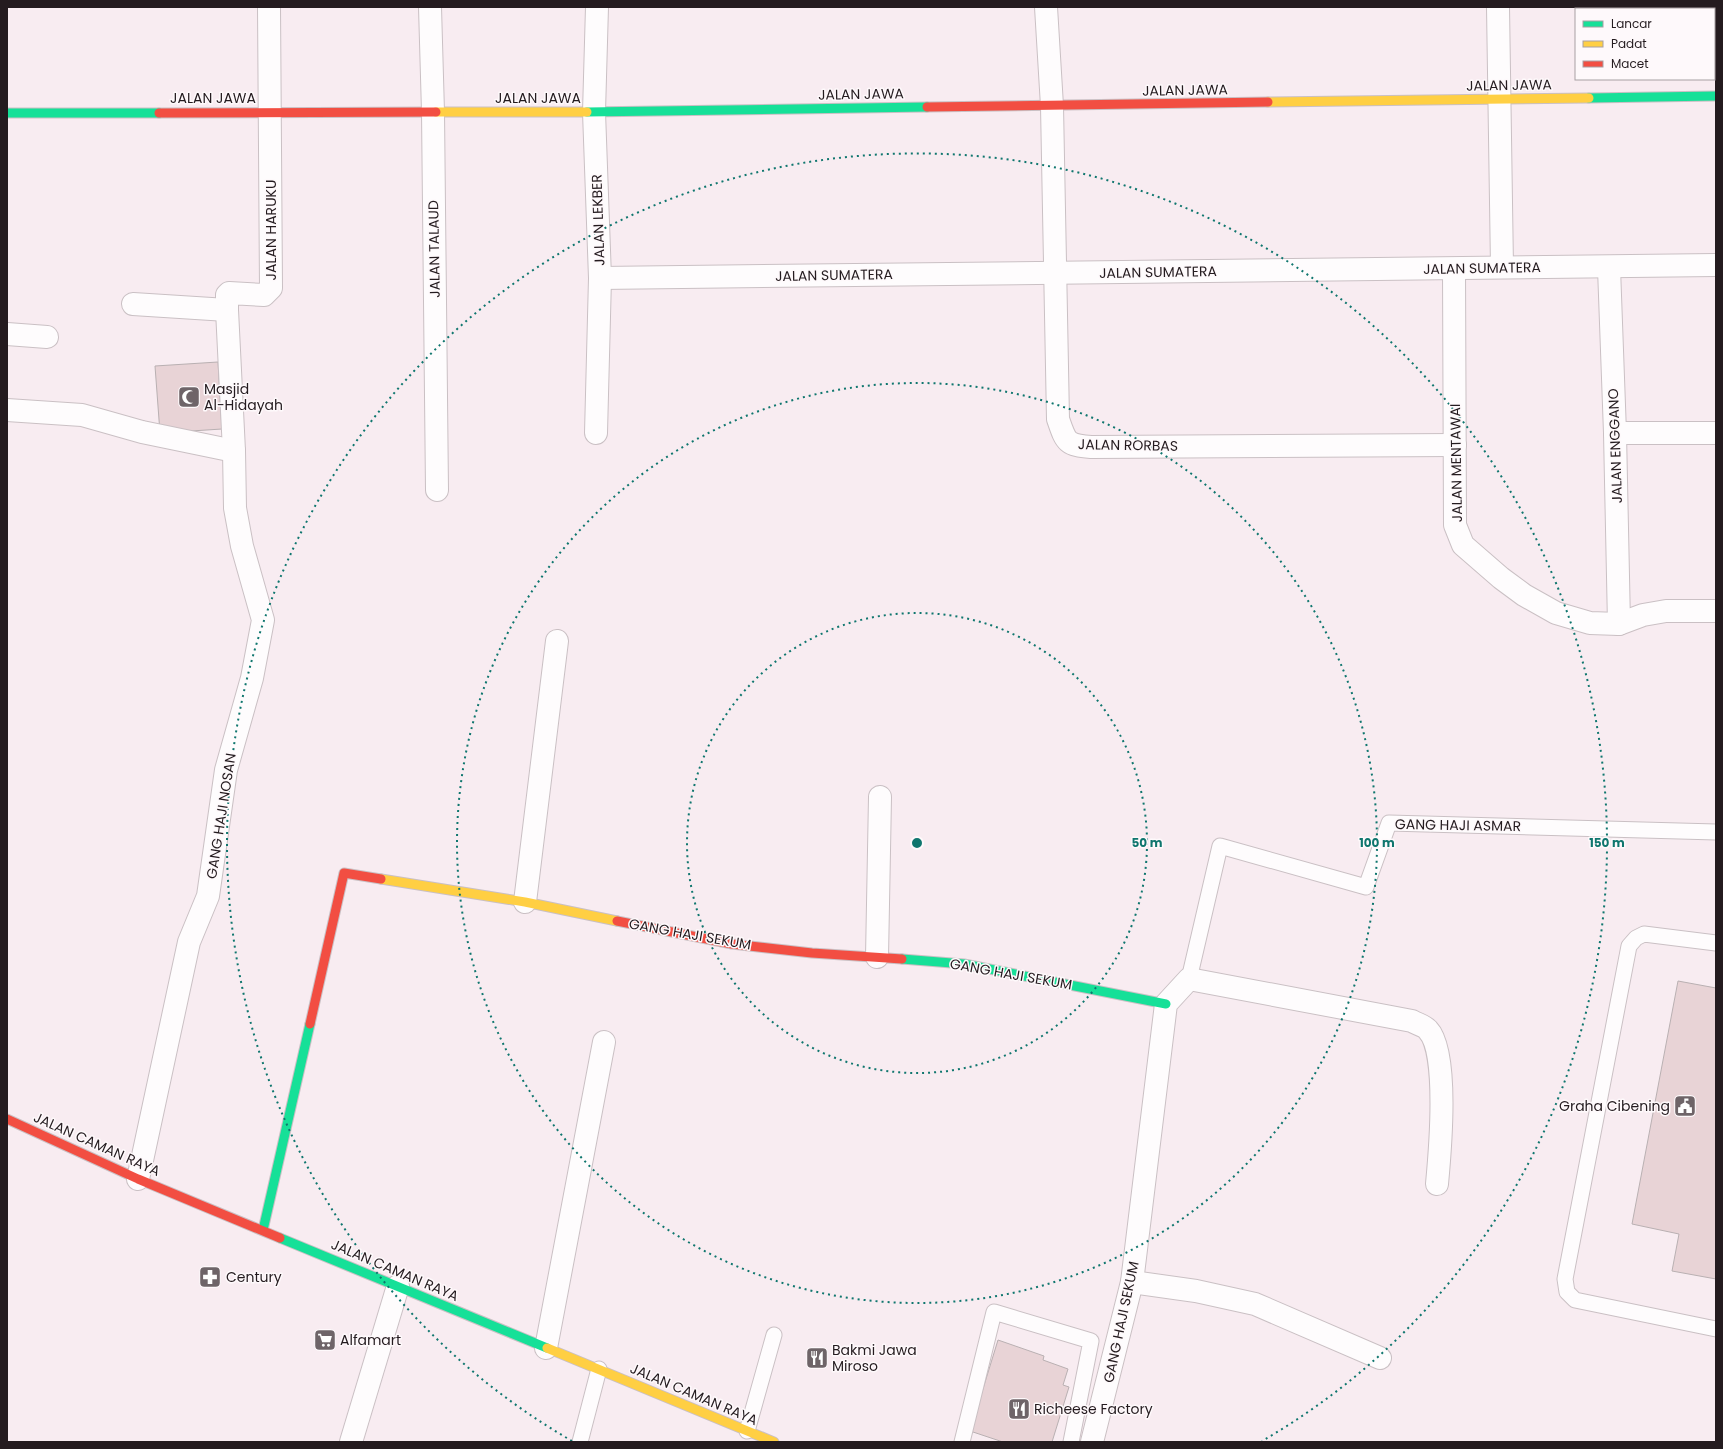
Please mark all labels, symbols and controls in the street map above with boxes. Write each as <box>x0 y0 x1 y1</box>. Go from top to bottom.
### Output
legend <box>1575 8 1715 80</box>
text: Lancar <box>1611 15 1652 32</box>
text: Padat <box>1611 35 1647 52</box>
text: Macet <box>1611 55 1649 72</box>
street label: JALAN JAWA <box>1466 74 1552 96</box>
street label: JALAN JAWA <box>1142 79 1228 101</box>
street label: JALAN JAWA <box>818 83 904 105</box>
street label: JALAN JAWA <box>170 88 256 108</box>
street label: JALAN JAWA <box>495 88 581 108</box>
street label: JALAN LEKBER <box>586 174 610 266</box>
street label: JALAN HARUKU <box>261 180 281 280</box>
street label: JALAN TALAUD <box>423 200 445 298</box>
street label: JALAN SUMATERA <box>1423 257 1541 279</box>
street label: JALAN SUMATERA <box>1099 261 1217 283</box>
street label: JALAN SUMATERA <box>775 264 893 286</box>
place label: Masjid Al-Hidayah <box>204 379 283 415</box>
mosque icon: Masjid Al-Hidayah <box>176 384 202 410</box>
street label: JALAN ENGGANO <box>1603 388 1627 504</box>
street label: JALAN MENTAWAI <box>1445 404 1467 522</box>
street label: JALAN RORBAS <box>1078 434 1178 456</box>
street label: GANG HAJI NOSAN <box>201 752 241 880</box>
street label: GANG HAJI ASMAR <box>1395 814 1521 836</box>
text: 50 m <box>1132 834 1163 851</box>
text: 100 m <box>1359 834 1395 851</box>
text: 150 m <box>1589 834 1625 851</box>
centre of rings <box>910 836 924 850</box>
street label: GANG HAJI SEKUM <box>627 913 753 955</box>
street label: GANG HAJI SEKUM <box>948 953 1074 995</box>
public building icon: Graha Cibening <box>1672 1093 1698 1119</box>
place label: Graha Cibening <box>1559 1096 1670 1116</box>
street label: JALAN CAMAN RAYA <box>30 1107 164 1181</box>
street label: JALAN CAMAN RAYA <box>328 1234 462 1306</box>
street label: GANG HAJI SEKUM <box>1098 1259 1144 1385</box>
pharmacy icon: Century <box>197 1264 223 1290</box>
place label: Century <box>226 1267 282 1287</box>
supermarket icon: Alfamart <box>312 1327 338 1353</box>
place label: Alfamart <box>340 1330 401 1350</box>
place label: Bakmi Jawa Miroso <box>832 1340 917 1376</box>
restaurant icon: Bakmi Jawa Miroso <box>804 1345 830 1371</box>
street label: JALAN CAMAN RAYA <box>627 1358 761 1430</box>
restaurant icon: Richeese Factory <box>1006 1396 1032 1422</box>
place label: Richeese Factory <box>1034 1399 1153 1419</box>

